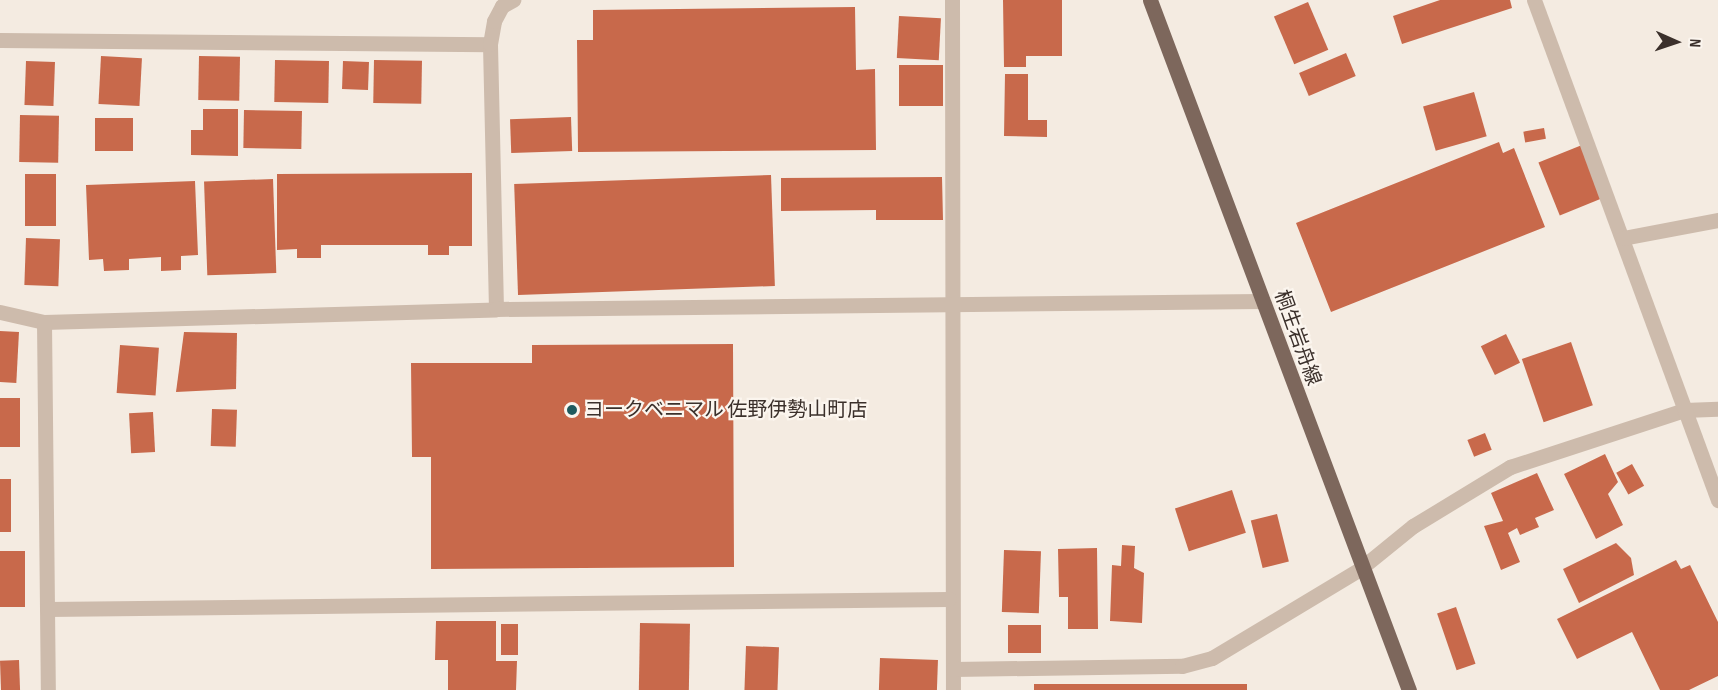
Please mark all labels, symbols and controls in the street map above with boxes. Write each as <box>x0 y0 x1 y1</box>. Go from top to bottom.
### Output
north arrow <box>1646 12 1706 72</box>
text: N <box>1685 38 1704 48</box>
street label: 桐生岩舟線 <box>1269 287 1325 389</box>
place label: ヨークベニマル 佐野伊勢山町店 <box>584 398 867 422</box>
marker: ヨークベニマル 佐野伊勢山町店 <box>565 403 579 417</box>

